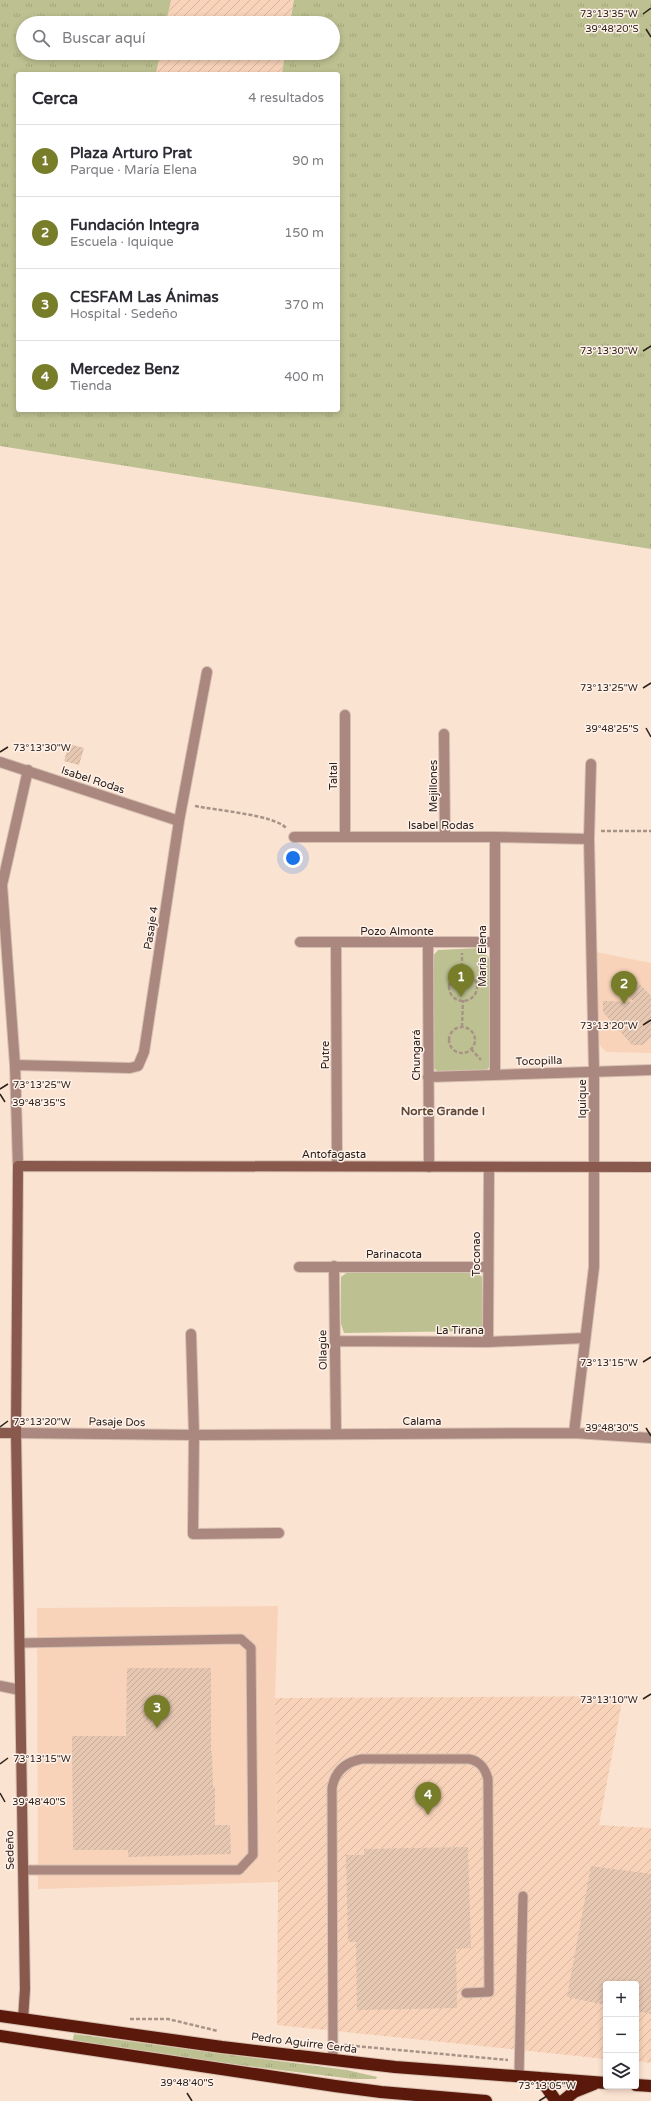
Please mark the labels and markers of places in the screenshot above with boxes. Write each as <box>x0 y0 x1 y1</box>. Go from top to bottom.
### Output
pin: 1 <box>448 964 474 997</box>
pin: 2 <box>611 971 637 1004</box>
pin: 3 <box>144 1695 170 1728</box>
pin: 4 <box>415 1782 441 1815</box>

